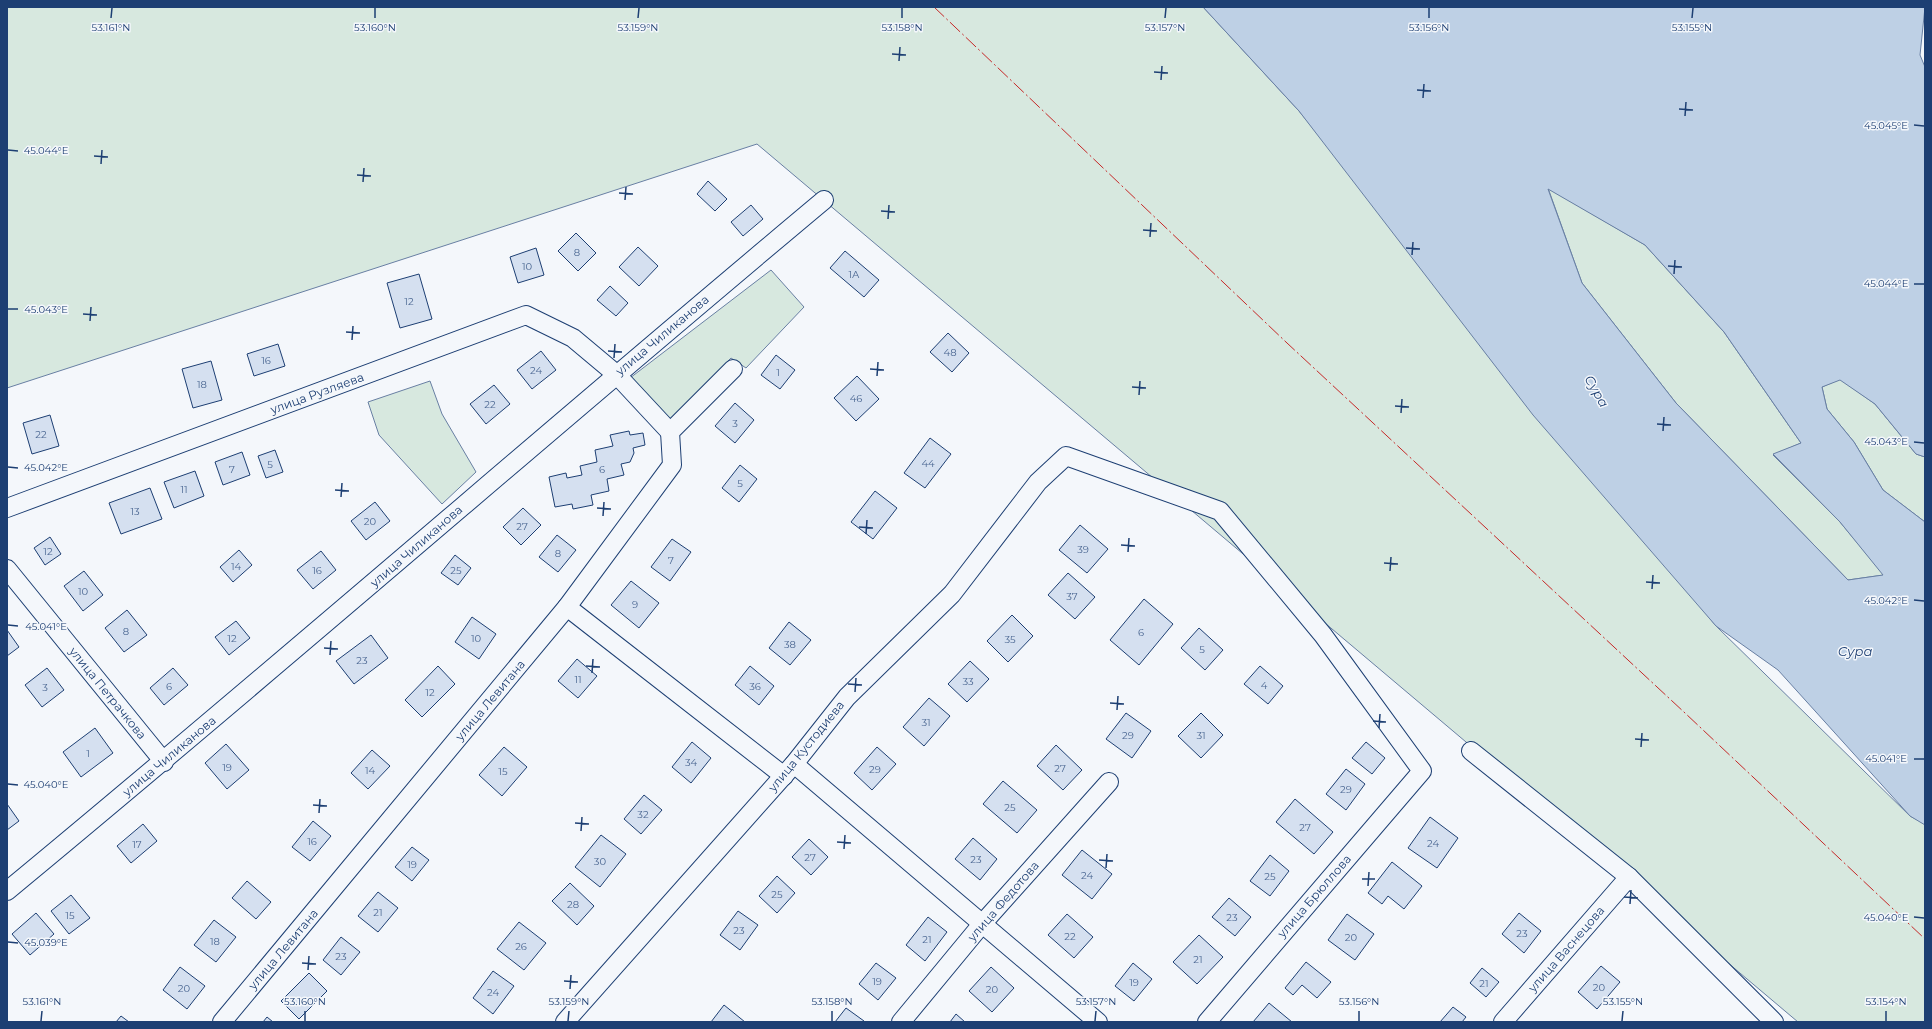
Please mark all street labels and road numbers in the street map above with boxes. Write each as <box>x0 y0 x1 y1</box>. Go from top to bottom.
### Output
street label: улица Чиликанова <box>612 292 712 379</box>
street label: улица Рузляева <box>267 369 366 417</box>
street label: улица Чиликанова <box>366 502 465 591</box>
street label: улица Петрачкова <box>66 643 150 742</box>
street label: улица Левитана <box>451 657 528 744</box>
street label: улица Кустодиева <box>764 698 847 795</box>
street label: улица Чиликанова <box>119 713 219 800</box>
street label: улица Брюллова <box>1273 851 1354 941</box>
street label: улица Федотова <box>963 858 1042 945</box>
street label: улица Васнецова <box>1524 903 1607 996</box>
street label: улица Левитана <box>244 906 321 993</box>

